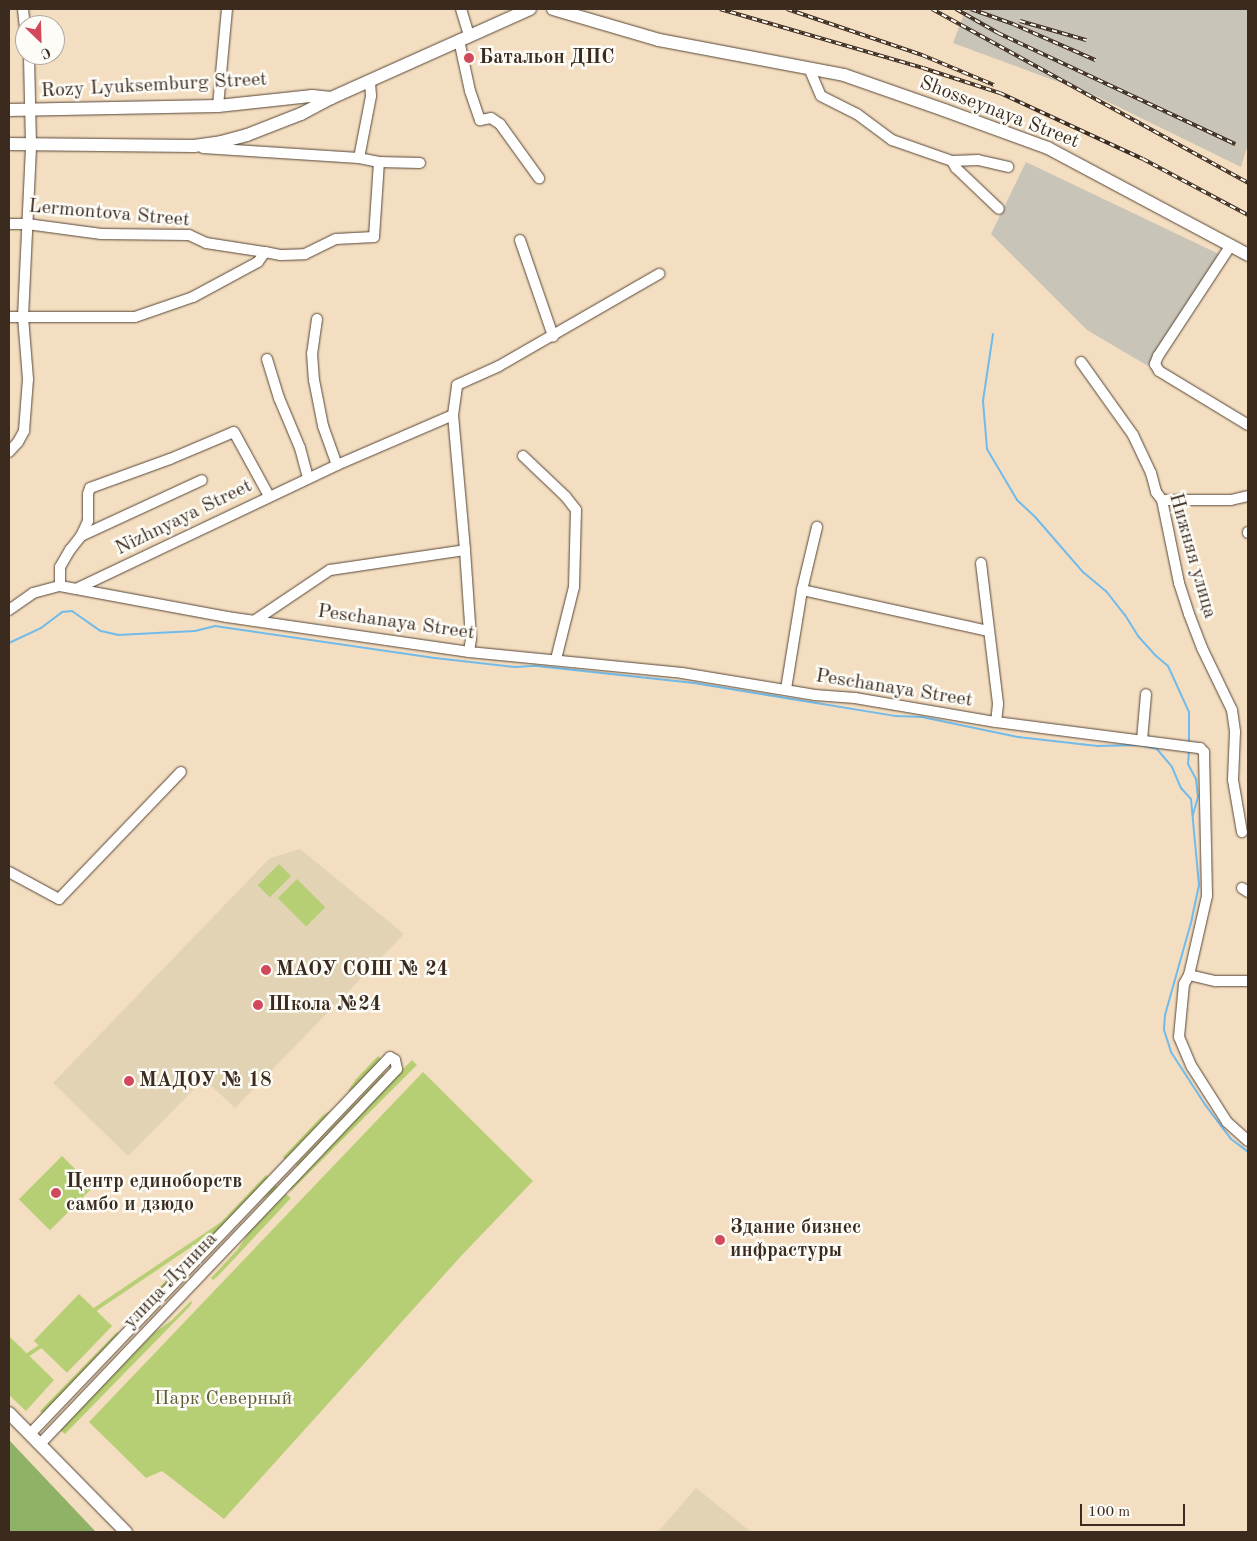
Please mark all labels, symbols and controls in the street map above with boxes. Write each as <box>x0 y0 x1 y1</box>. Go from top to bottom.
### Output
north arrow <box>15 15 65 65</box>
text: С <box>39 45 53 61</box>
place label: Батальон ДПС <box>479 46 615 70</box>
marker: Батальон ДПС <box>463 52 475 64</box>
street label: Rozy Lyuksemburg Street <box>40 68 268 104</box>
street label: Shosseynaya Street <box>916 71 1082 155</box>
street label: Lermontova Street <box>27 195 191 233</box>
street label: Nizhnyaya Street <box>112 475 256 561</box>
street label: Нижняя улица <box>1163 490 1221 622</box>
street label: Peschanaya Street <box>316 600 476 646</box>
street label: Peschanaya Street <box>814 665 974 713</box>
place label: МАОУ СОШ № 24 <box>276 958 448 982</box>
marker: МАОУ СОШ № 24 <box>260 964 272 976</box>
place label: Школа №24 <box>268 993 381 1017</box>
marker: Школа №24 <box>252 999 264 1011</box>
place label: МАДОУ № 18 <box>139 1069 271 1093</box>
marker: МАДОУ № 18 <box>123 1075 135 1087</box>
place label: Центр единоборств самбо и дзюдо <box>66 1170 242 1217</box>
marker: Центр единоборств самбо и дзюдо <box>50 1187 62 1199</box>
place label: Здание бизнес инфрастуры <box>730 1216 861 1263</box>
street label: улица Лунина <box>119 1228 223 1334</box>
marker: Здание бизнес инфрастуры <box>714 1234 726 1246</box>
park label: Парк Северный <box>154 1387 292 1411</box>
scale bar <box>1082 1494 1187 1526</box>
text: 100 m <box>1088 1505 1130 1520</box>

